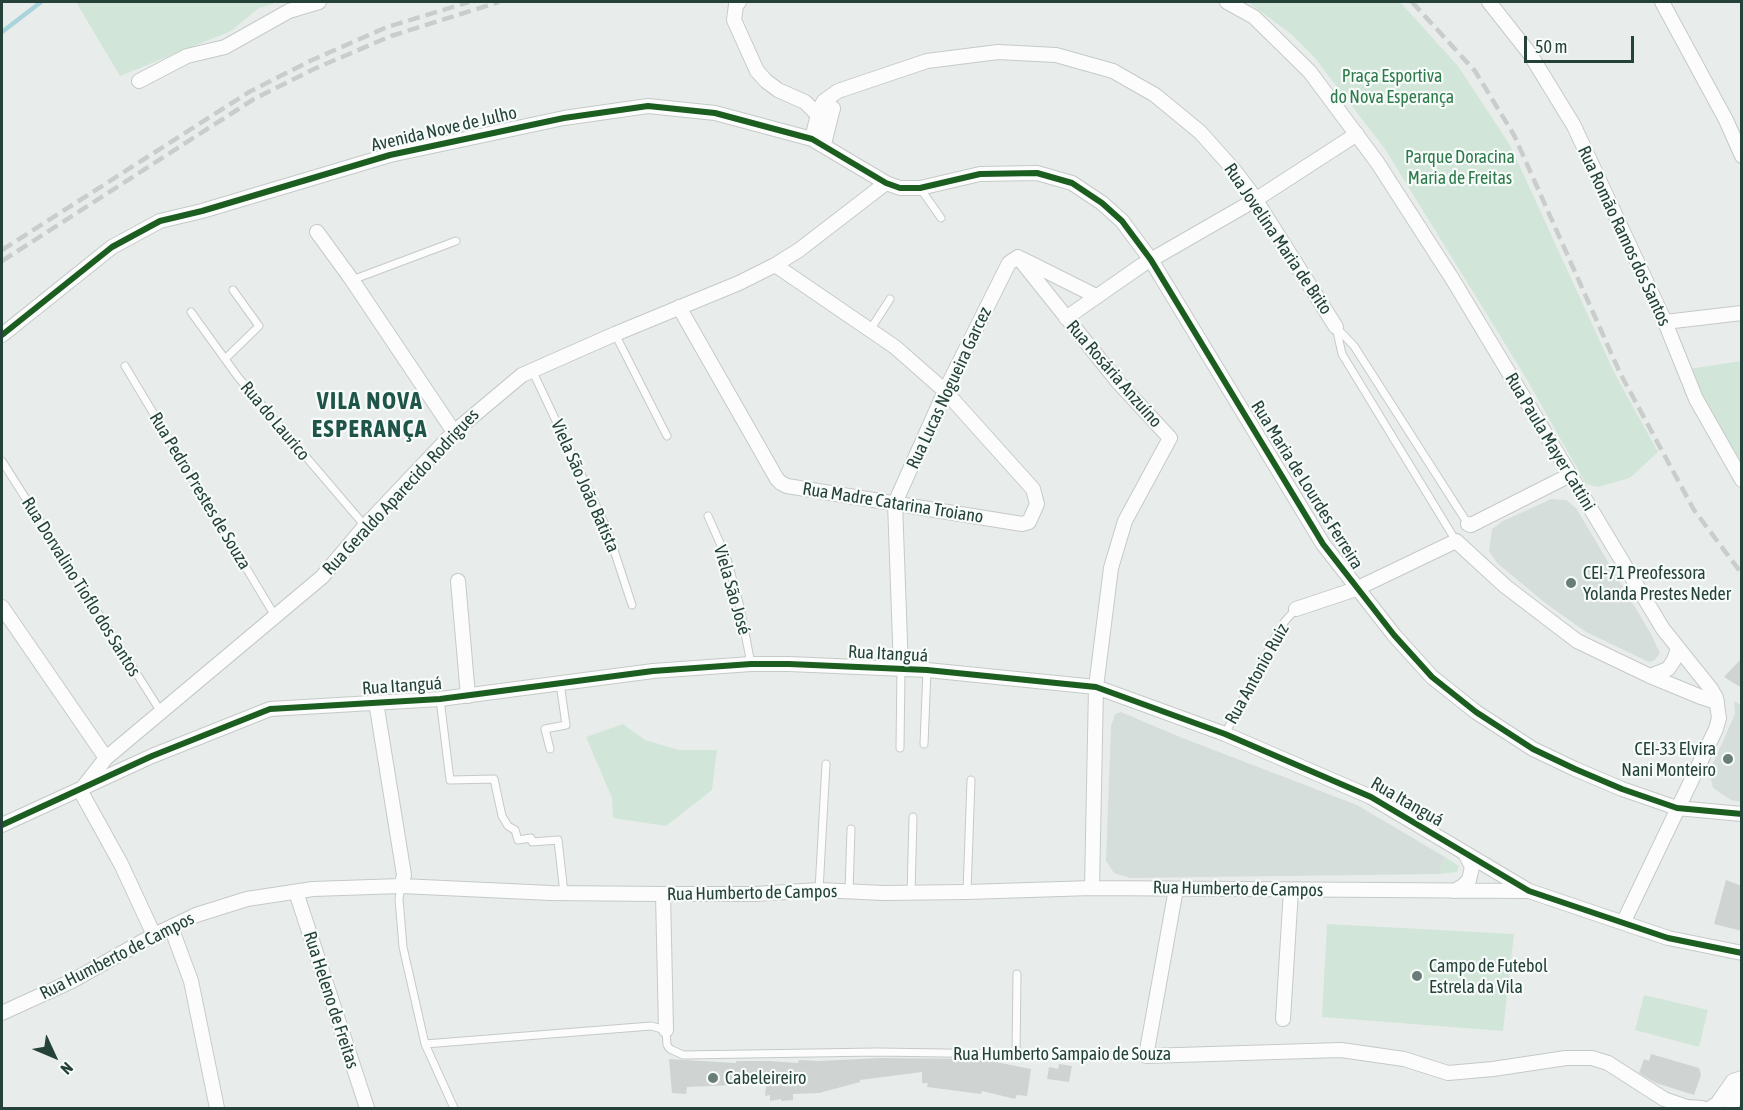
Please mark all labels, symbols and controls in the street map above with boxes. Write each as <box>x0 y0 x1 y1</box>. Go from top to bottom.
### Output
scale bar <box>1527 24 1636 62</box>
text: 50 m <box>1535 36 1567 57</box>
park label: Praça Esportiva do Nova Esperança <box>1330 65 1454 107</box>
street label: Avenida Nove de Julho <box>369 102 519 156</box>
street label: Rua Romão Ramos dos Santos <box>1573 143 1675 329</box>
park label: Parque Doracina Maria de Freitas <box>1405 146 1515 188</box>
street label: Rua Jovelina Maria de Brito <box>1219 159 1337 319</box>
street label: Rua Lucas Nogueira Garcez <box>902 304 996 472</box>
street label: Rua Rosária Anzuíno <box>1062 316 1166 432</box>
street label: Rua Paula Mayer Cattini <box>1500 369 1600 515</box>
street label: Rua do Laurico <box>236 377 314 465</box>
district label: VILA NOVA ESPERANÇA <box>312 387 428 443</box>
street label: Rua Maria de Lourdes Ferreira <box>1246 397 1368 573</box>
street label: Rua Geraldo Aparecido Rodrigues <box>318 404 484 580</box>
street label: Rua Pedro Prestes de Souza <box>145 409 255 573</box>
street label: Viela São João Batista <box>546 416 624 556</box>
street label: Rua Madre Catarina Troiano <box>801 478 985 528</box>
street label: Rua Dorvalino Tioflo dos Santos <box>17 493 145 681</box>
street label: Viela São José <box>709 543 755 637</box>
place label: CEI-71 Preofessora Yolanda Prestes Neder <box>1583 562 1731 604</box>
marker: CEI-71 Preofessora Yolanda Prestes Neder <box>1564 576 1578 590</box>
street label: Rua Antonio Ruiz <box>1220 620 1294 728</box>
street label: Rua Itanguá <box>847 641 929 667</box>
street label: Rua Itanguá <box>361 672 443 700</box>
place label: CEI-33 Elvira Nani Monteiro <box>1621 738 1716 780</box>
marker: CEI-33 Elvira Nani Monteiro <box>1721 752 1735 766</box>
street label: Rua Itanguá <box>1367 773 1447 831</box>
street label: Rua Humberto de Campos <box>1153 877 1323 901</box>
street label: Rua Humberto de Campos <box>667 881 837 905</box>
street label: Rua Humberto de Campos <box>36 908 198 1004</box>
street label: Rua Heleno de Freitas <box>299 929 363 1071</box>
place label: Campo de Futebol Estrela da Vila <box>1429 955 1548 998</box>
marker: Campo de Futebol Estrela da Vila <box>1410 969 1424 983</box>
north arrow <box>24 1026 84 1086</box>
street label: Rua Humberto Sampaio de Souza <box>953 1043 1171 1065</box>
text: N <box>57 1059 77 1078</box>
place label: Cabeleireiro <box>725 1067 806 1089</box>
marker: Cabeleireiro <box>706 1071 720 1085</box>

